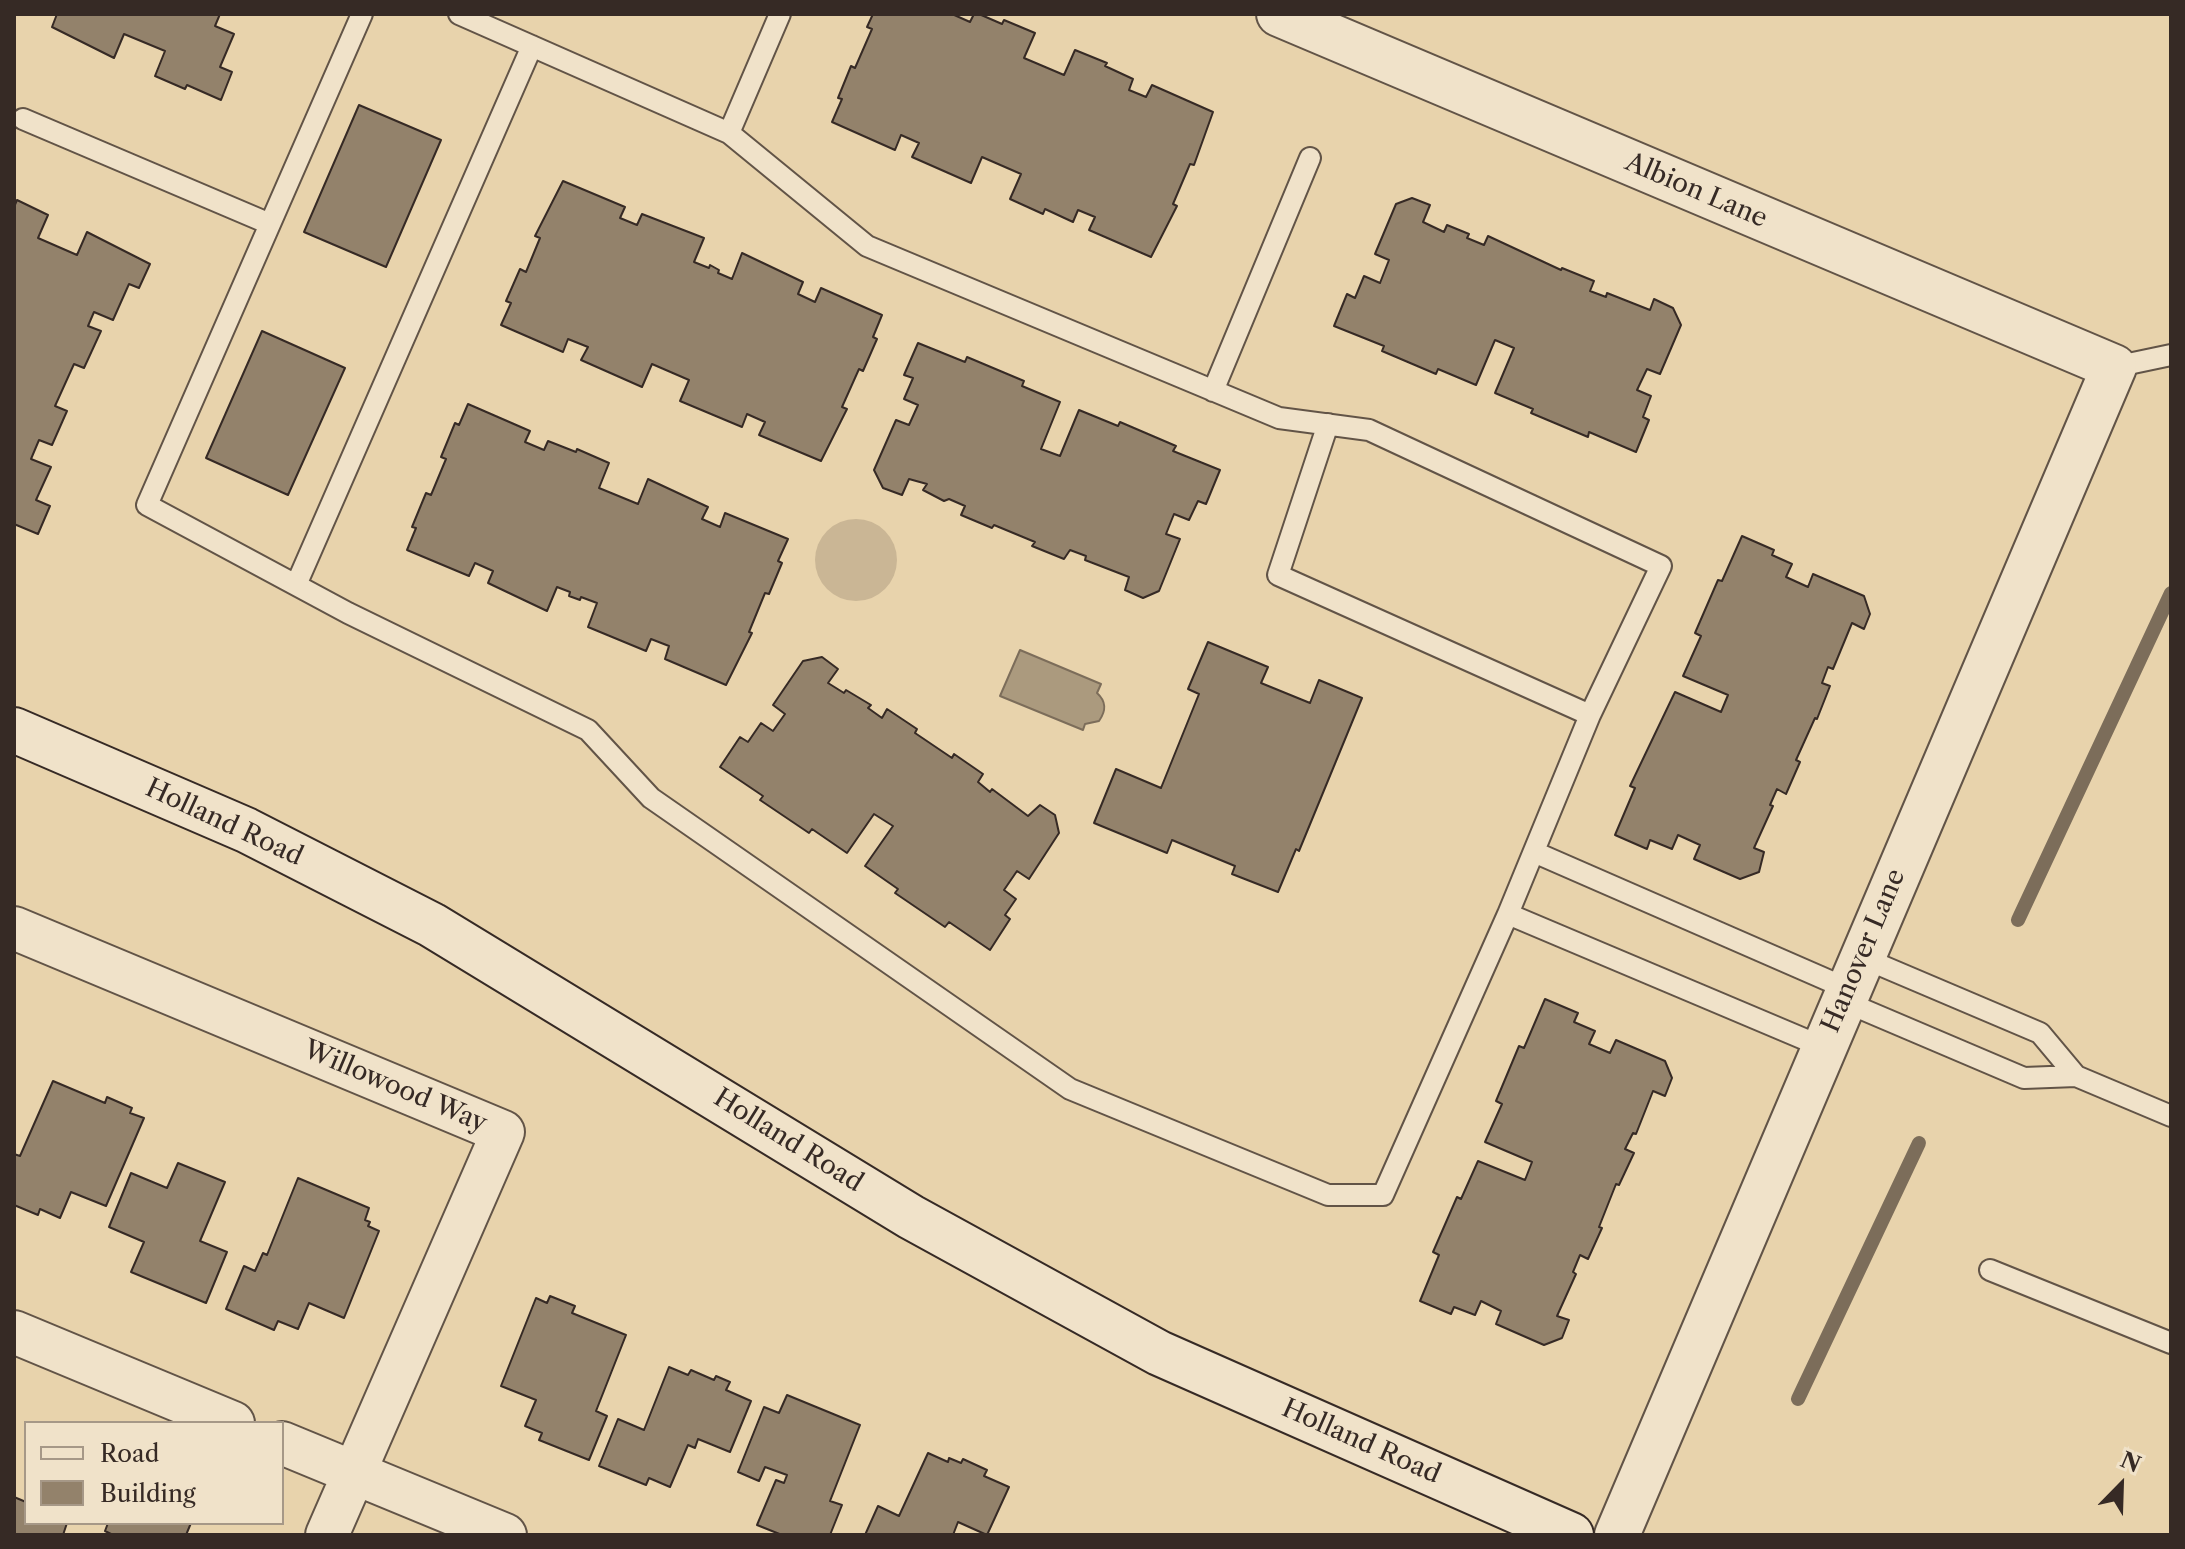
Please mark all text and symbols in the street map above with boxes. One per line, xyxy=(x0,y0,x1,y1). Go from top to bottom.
street label: Albion Lane xyxy=(1620,147,1772,235)
street label: Holland Road xyxy=(140,773,308,873)
street label: Hanover Lane xyxy=(1816,865,1912,1037)
street label: Willowood Way xyxy=(299,1034,491,1140)
street label: Holland Road xyxy=(708,1083,868,1199)
street label: Holland Road xyxy=(1277,1393,1445,1491)
legend xyxy=(24,1421,284,1525)
text: Road xyxy=(100,1439,159,1468)
north arrow xyxy=(2081,1445,2161,1525)
text: N xyxy=(2116,1446,2145,1479)
text: Building xyxy=(100,1479,196,1508)

